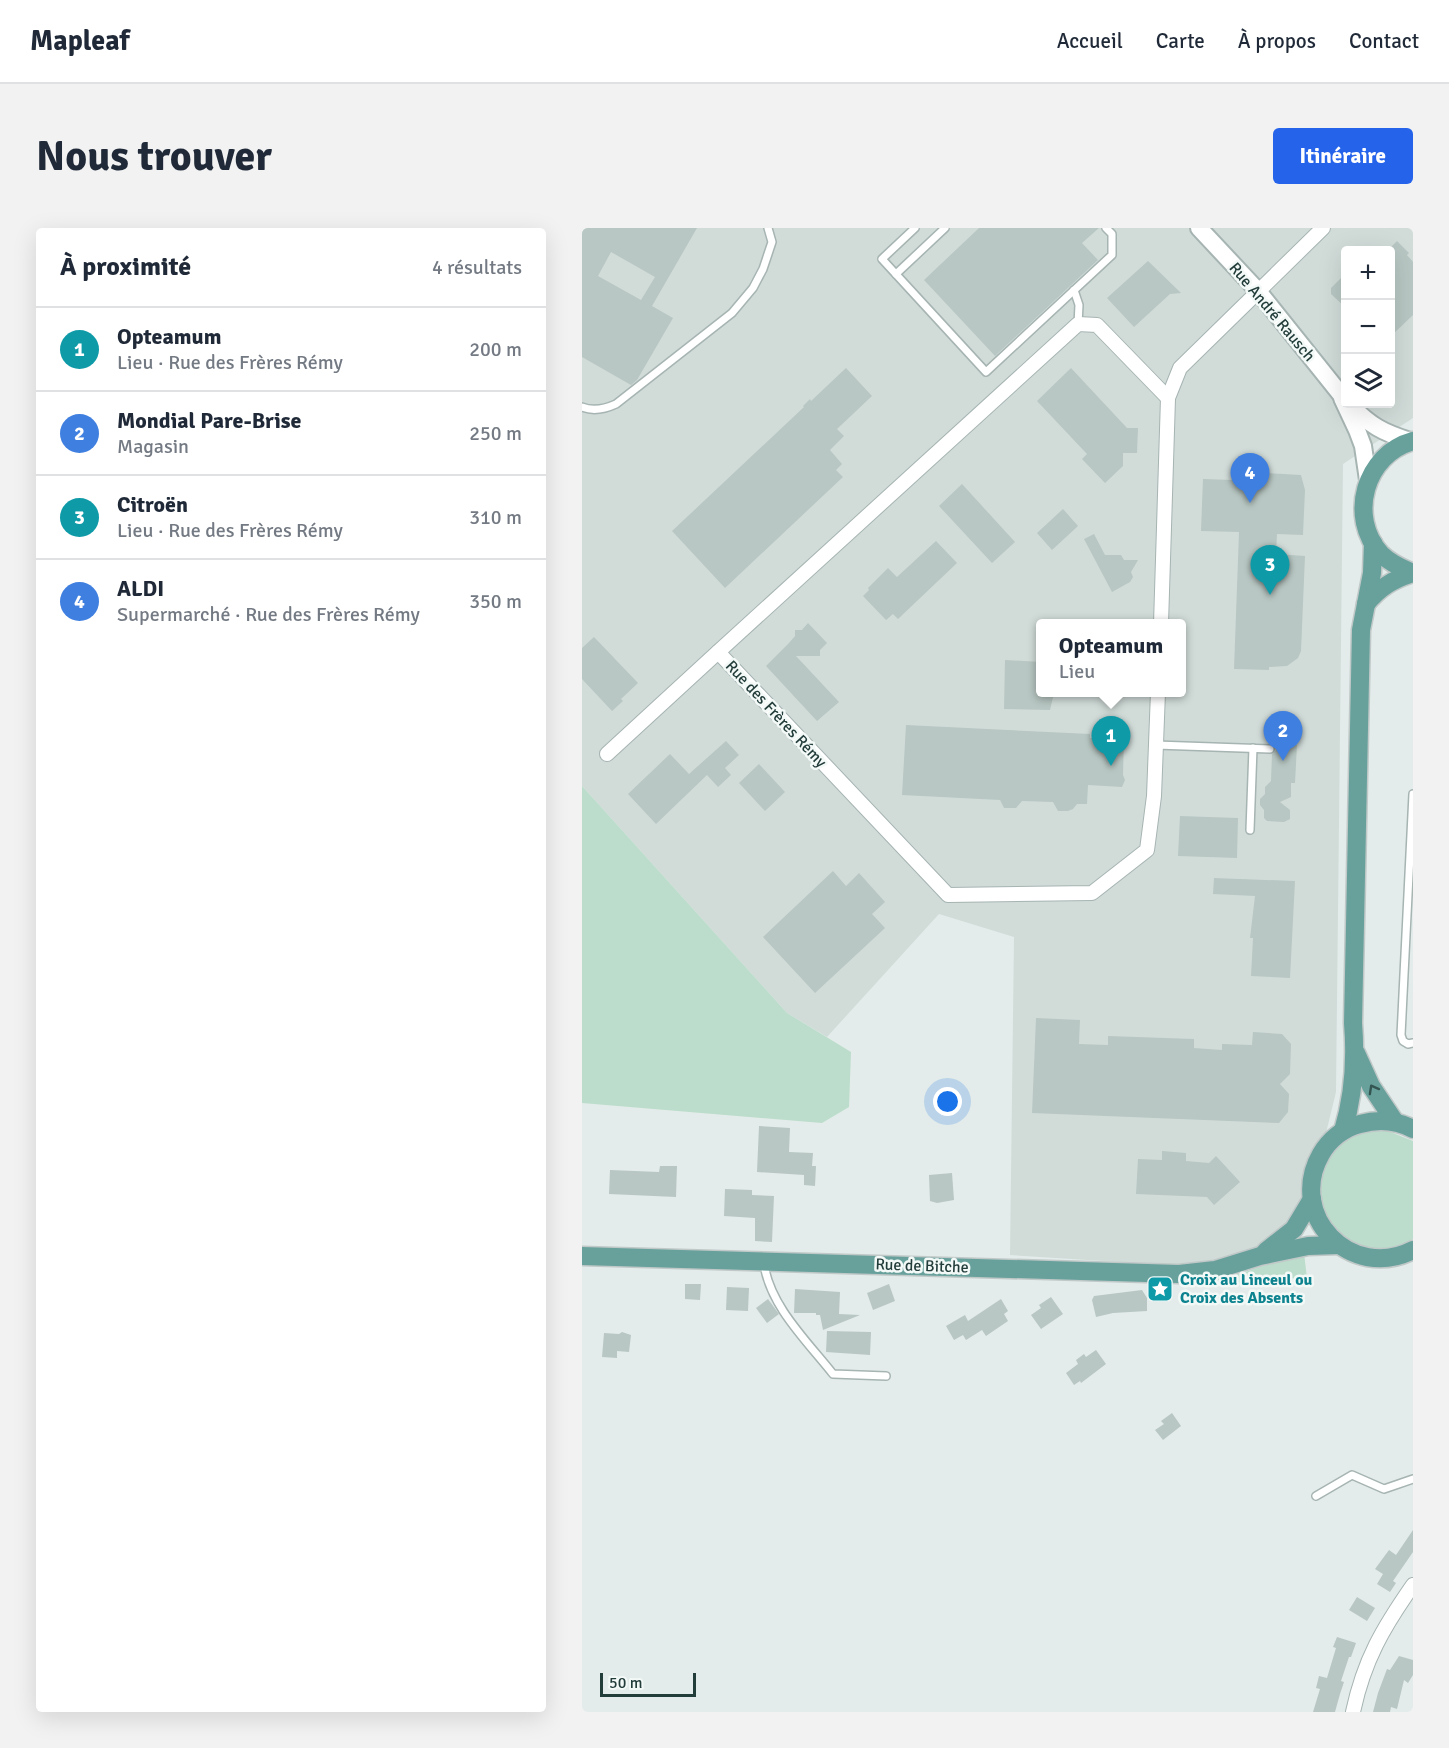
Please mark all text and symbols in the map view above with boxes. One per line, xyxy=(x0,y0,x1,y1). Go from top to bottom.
text: Mapleaf xyxy=(30,24,130,58)
text: Accueil xyxy=(1057,28,1123,54)
text: Carte xyxy=(1156,28,1205,54)
text: À propos xyxy=(1238,28,1316,54)
text: Contact xyxy=(1349,28,1419,54)
button: Itinéraire xyxy=(1273,128,1413,184)
text: Nous trouver xyxy=(36,131,272,182)
map controls xyxy=(1341,246,1395,408)
button: + xyxy=(1341,246,1395,300)
text: À proximité xyxy=(60,251,191,283)
text: 4 résultats xyxy=(432,255,522,280)
street label: Rue André Rausch xyxy=(1225,258,1319,366)
button: − xyxy=(1341,300,1395,354)
text: Opteamum xyxy=(117,323,221,350)
text: 1 xyxy=(74,337,85,362)
text: 200 m xyxy=(469,337,522,362)
text: Lieu · Rue des Frères Rémy xyxy=(117,350,343,375)
button: layers xyxy=(1341,354,1395,408)
text: Mondial Pare-Brise xyxy=(117,407,301,434)
text: 2 xyxy=(74,421,85,446)
text: 250 m xyxy=(469,421,522,446)
text: Magasin xyxy=(117,434,189,459)
pin: 4 xyxy=(1230,454,1270,503)
text: Citroën xyxy=(117,491,188,518)
text: 3 xyxy=(74,505,85,530)
text: 310 m xyxy=(469,505,522,530)
text: Lieu · Rue des Frères Rémy xyxy=(117,518,343,543)
pin: 3 xyxy=(1250,546,1290,595)
text: ALDI xyxy=(117,575,164,602)
text: 4 xyxy=(74,589,85,614)
text: 350 m xyxy=(469,589,522,614)
text: Supermarché · Rue des Frères Rémy xyxy=(117,602,420,627)
popup xyxy=(1036,619,1186,697)
text: Opteamum xyxy=(1059,632,1163,659)
street label: Rue des Frères Rémy xyxy=(721,656,831,772)
text: Lieu xyxy=(1059,659,1095,684)
pin: 2 xyxy=(1264,712,1302,761)
pin: 1 xyxy=(1092,716,1130,766)
one-way arrow xyxy=(1369,1084,1380,1095)
your location xyxy=(933,1087,962,1116)
street label: Rue de Bitche xyxy=(875,1254,969,1278)
place label: Croix au Linceul ou Croix des Absents xyxy=(1180,1270,1313,1308)
place icon: Croix au Linceul ou Croix des Absents xyxy=(1145,1274,1175,1304)
scale bar xyxy=(600,1670,696,1698)
text: 50 m xyxy=(609,1673,643,1693)

